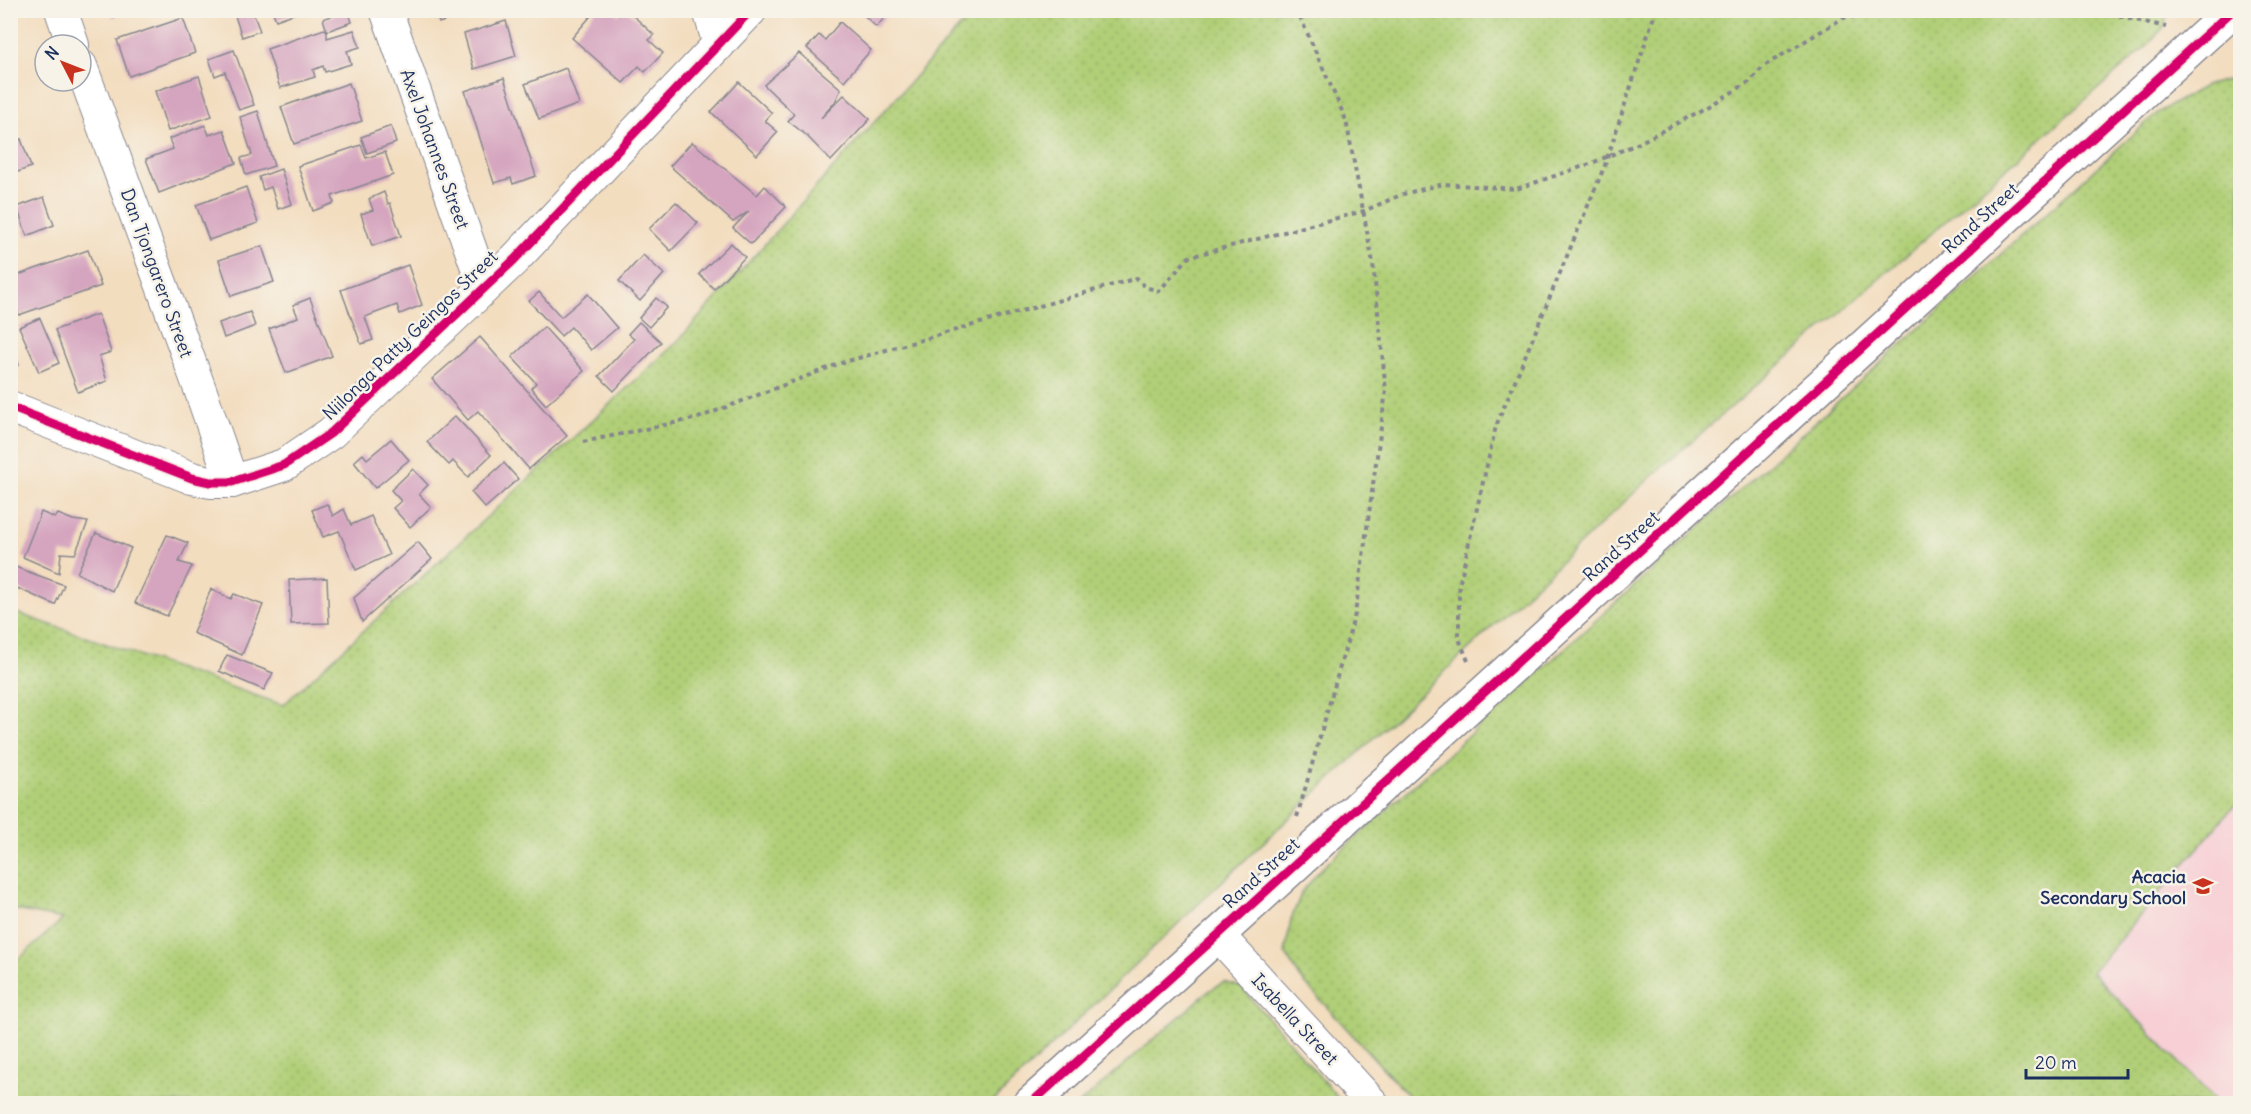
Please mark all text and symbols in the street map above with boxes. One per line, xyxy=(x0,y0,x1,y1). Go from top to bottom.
north arrow xyxy=(33,33,93,93)
text: N xyxy=(41,42,63,64)
street label: Axel Johannes Street xyxy=(395,66,475,232)
street label: Rand Street xyxy=(1937,178,2023,258)
street label: Dan Tjongarero Street xyxy=(116,185,198,361)
street label: Niilonga Patty Geingos Street xyxy=(318,245,502,425)
street label: Rand Street xyxy=(1578,506,1664,586)
street label: Rand Street xyxy=(1218,833,1304,913)
place label: Acacia Secondary School xyxy=(2040,865,2186,909)
school or university icon: Acacia Secondary School xyxy=(2191,874,2215,898)
street label: Isabella Street xyxy=(1247,969,1343,1069)
scale bar xyxy=(2026,1042,2128,1080)
text: 20 m xyxy=(2035,1051,2077,1074)

